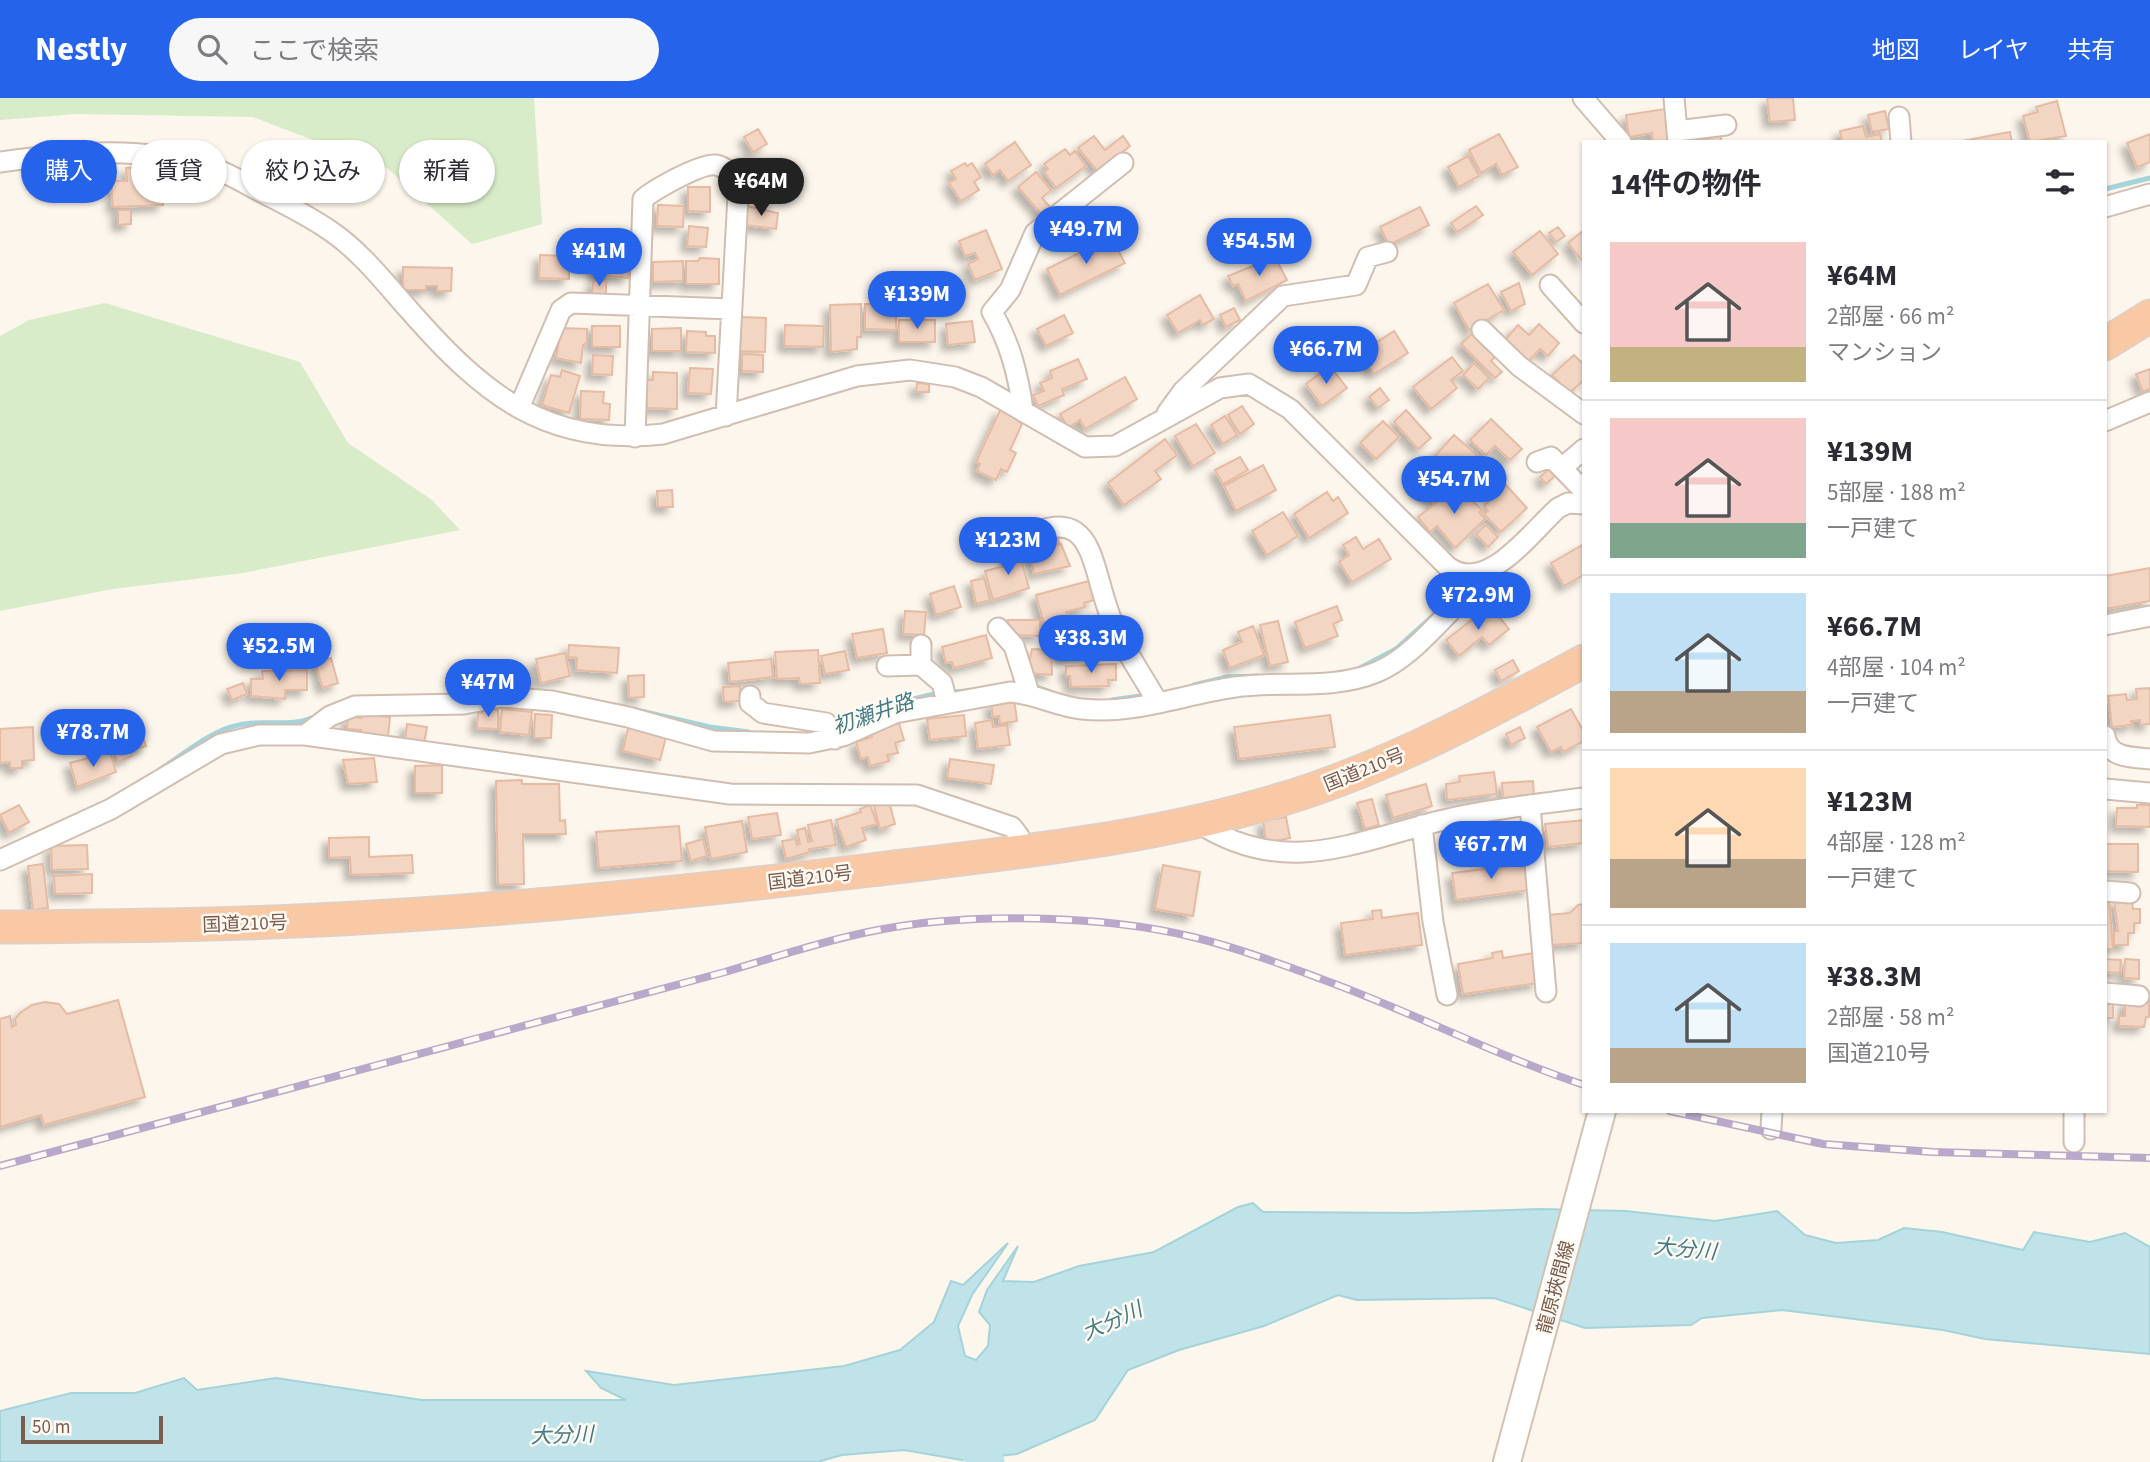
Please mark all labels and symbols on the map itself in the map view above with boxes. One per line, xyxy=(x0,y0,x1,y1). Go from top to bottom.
pin: ¥64M xyxy=(720,158,802,218)
pin: ¥49.7M xyxy=(1029,206,1143,266)
pin: ¥54.5M xyxy=(1202,218,1316,278)
pin: ¥41M xyxy=(558,228,640,288)
pin: ¥139M xyxy=(868,272,966,331)
pin: ¥66.7M xyxy=(1269,327,1383,386)
pin: ¥54.7M xyxy=(1397,456,1511,516)
pin: ¥123M xyxy=(959,518,1057,577)
pin: ¥72.9M xyxy=(1421,573,1535,632)
pin: ¥38.3M xyxy=(1034,616,1148,675)
pin: ¥52.5M xyxy=(222,624,336,683)
pin: ¥47M xyxy=(447,660,529,719)
water label: 初瀬井路 xyxy=(828,685,919,742)
pin: ¥78.7M xyxy=(36,710,150,769)
street label: 国道210号 xyxy=(1320,742,1409,799)
pin: ¥67.7M xyxy=(1434,822,1548,881)
street label: 国道210号 xyxy=(766,860,854,897)
street label: 国道210号 xyxy=(202,910,288,939)
water label: 大分川 xyxy=(1652,1231,1720,1267)
street label: 龍原挾間線 xyxy=(1531,1238,1582,1337)
water label: 大分川 xyxy=(1077,1294,1149,1348)
scale bar xyxy=(21,1413,163,1445)
water label: 大分川 xyxy=(530,1419,596,1451)

